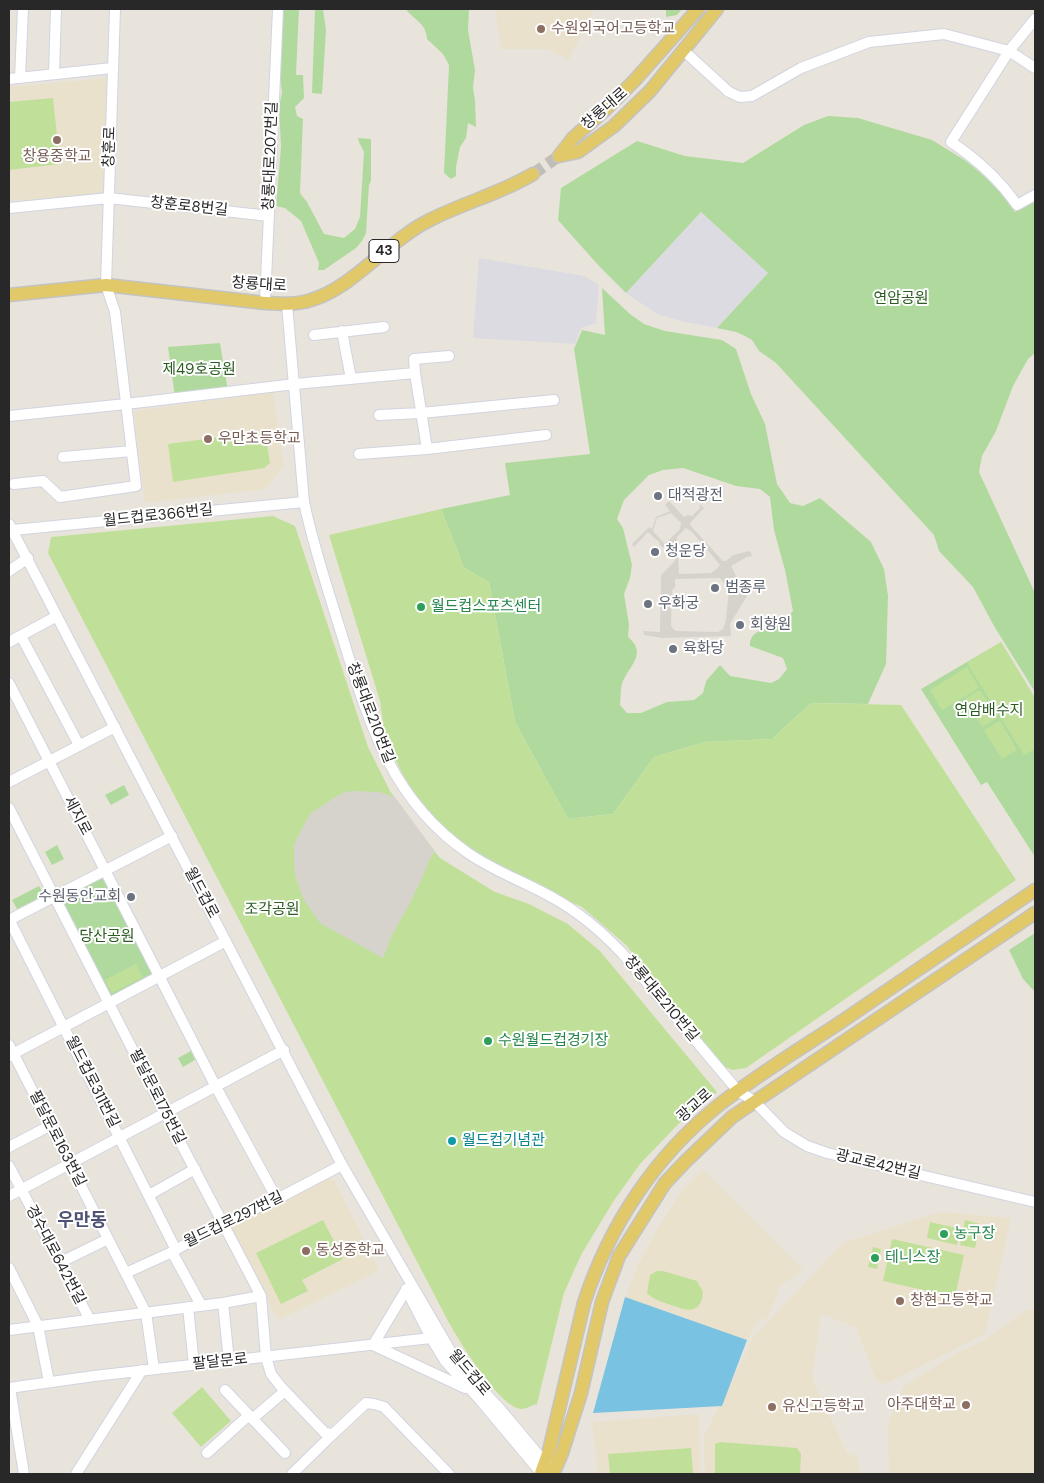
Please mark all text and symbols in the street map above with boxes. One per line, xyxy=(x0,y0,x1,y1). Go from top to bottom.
place label: 수원외국어고등학교 xyxy=(551,20,675,38)
marker: 수원외국어고등학교 xyxy=(535,23,547,35)
street label: 창룡대로 xyxy=(578,84,632,134)
street label: 창룡대로207번길 xyxy=(260,101,282,211)
street label: 창훈로 xyxy=(100,126,120,168)
marker: 창용중학교 xyxy=(51,134,63,146)
place label: 창용중학교 xyxy=(23,148,91,166)
street label: 창훈로8번길 xyxy=(149,194,229,220)
road number: 43 xyxy=(369,240,399,262)
street label: 창룡대로 xyxy=(231,274,287,296)
park label: 연암공원 xyxy=(873,290,929,308)
park label: 제49호공원 xyxy=(162,361,236,379)
place label: 우만초등학교 xyxy=(218,430,301,448)
marker: 우만초등학교 xyxy=(202,433,214,445)
place label: 대적광전 xyxy=(668,487,723,505)
marker: 대적광전 xyxy=(652,490,664,502)
street label: 월드컵로366번길 xyxy=(102,501,214,531)
place label: 청운당 xyxy=(665,543,706,561)
marker: 청운당 xyxy=(649,546,661,558)
place label: 범종루 xyxy=(725,579,766,597)
marker: 범종루 xyxy=(709,582,721,594)
place label: 우화궁 xyxy=(658,595,699,613)
place label: 월드컵스포츠센터 xyxy=(431,598,541,616)
marker: 우화궁 xyxy=(642,598,654,610)
marker: 월드컵스포츠센터 xyxy=(415,601,427,613)
place label: 회향원 xyxy=(750,616,791,634)
marker: 회향원 xyxy=(734,619,746,631)
place label: 육화당 xyxy=(683,640,724,658)
marker: 육화당 xyxy=(667,643,679,655)
street label: 창룡대로210번길 xyxy=(343,660,397,766)
park label: 연암배수지 xyxy=(955,702,1023,720)
street label: 세지로 xyxy=(59,793,95,839)
street label: 월드컵로 xyxy=(180,864,222,922)
place label: 수원동안교회 xyxy=(38,888,121,906)
marker: 수원동안교회 xyxy=(125,891,137,903)
park label: 조각공원 xyxy=(244,901,300,919)
park label: 당산공원 xyxy=(79,928,135,946)
street label: 창룡대로210번길 xyxy=(620,952,702,1046)
place label: 수원월드컵경기장 xyxy=(498,1032,608,1050)
street label: 월드컵로311번길 xyxy=(61,1033,123,1131)
marker: 수원월드컵경기장 xyxy=(482,1035,494,1047)
street label: 팔달문로175번길 xyxy=(125,1046,189,1148)
street label: 광교로 xyxy=(674,1085,716,1127)
street label: 팔달문로163번길 xyxy=(25,1088,89,1190)
place label: 월드컵기념관 xyxy=(462,1132,545,1150)
marker: 월드컵기념관 xyxy=(446,1135,458,1147)
street label: 광교로42번길 xyxy=(834,1146,922,1184)
street label: 월드컵로297번길 xyxy=(181,1188,287,1252)
street label: 경수대로642번길 xyxy=(21,1202,89,1308)
district label: 우만동 xyxy=(57,1210,107,1232)
place label: 농구장 xyxy=(954,1225,995,1243)
marker: 농구장 xyxy=(938,1228,950,1240)
place label: 동성중학교 xyxy=(316,1242,385,1260)
marker: 동성중학교 xyxy=(300,1245,312,1257)
place label: 테니스장 xyxy=(885,1249,940,1267)
marker: 테니스장 xyxy=(869,1252,881,1264)
place label: 창현고등학교 xyxy=(910,1292,993,1310)
marker: 창현고등학교 xyxy=(894,1295,906,1307)
street label: 월드컵로 xyxy=(444,1346,494,1400)
street label: 팔달문로 xyxy=(192,1350,248,1374)
place label: 아주대학교 xyxy=(887,1396,956,1414)
place label: 유신고등학교 xyxy=(782,1398,865,1416)
marker: 아주대학교 xyxy=(960,1399,972,1411)
marker: 유신고등학교 xyxy=(766,1401,778,1413)

